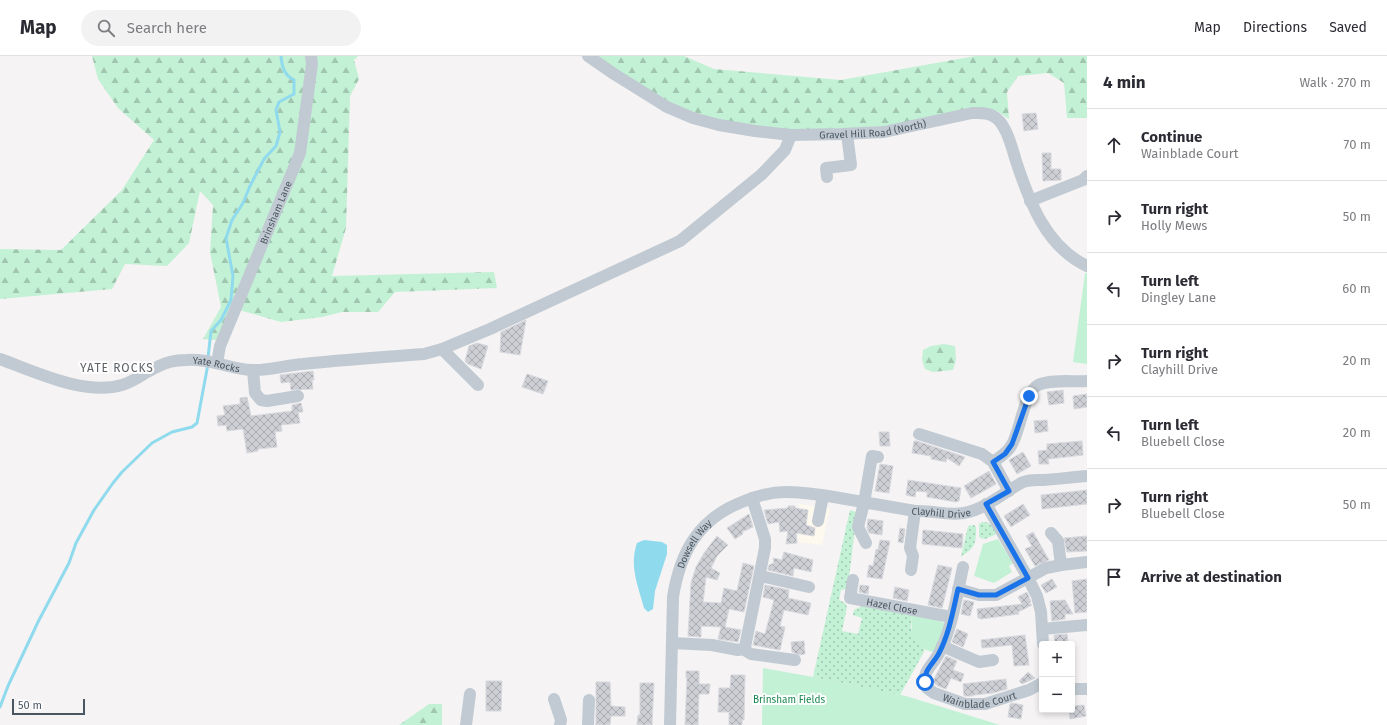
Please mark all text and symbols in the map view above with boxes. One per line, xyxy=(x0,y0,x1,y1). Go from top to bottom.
search box xyxy=(81,10,361,46)
text: Map xyxy=(20,16,57,39)
icon: search xyxy=(95,17,117,39)
text: Search here xyxy=(127,19,207,37)
text: Map xyxy=(1194,19,1221,36)
text: Directions xyxy=(1243,19,1307,36)
text: Saved xyxy=(1329,19,1367,36)
text: 4 min xyxy=(1103,72,1146,93)
text: Walk · 270 m xyxy=(1299,75,1371,90)
street label: Gravel Hill Road (North) xyxy=(819,117,927,141)
text: Continue xyxy=(1141,128,1202,146)
icon: ahead xyxy=(1103,134,1125,156)
text: 70 m xyxy=(1344,137,1371,152)
text: Wainblade Court xyxy=(1141,146,1238,161)
street label: Brinsham Lane xyxy=(258,179,295,246)
text: Turn right xyxy=(1141,200,1208,218)
icon: right xyxy=(1103,206,1125,228)
text: 50 m xyxy=(1343,209,1371,224)
text: Holly Mews xyxy=(1141,218,1207,233)
text: Turn left xyxy=(1141,272,1199,290)
icon: left xyxy=(1103,278,1125,300)
text: 60 m xyxy=(1342,281,1371,296)
text: Dingley Lane xyxy=(1141,290,1216,305)
text: Turn right xyxy=(1141,344,1208,362)
icon: right xyxy=(1103,350,1125,372)
text: 20 m xyxy=(1343,353,1371,368)
street label: Yate Rocks xyxy=(192,355,241,375)
district label: YATE ROCKS xyxy=(80,361,154,375)
text: Clayhill Drive xyxy=(1141,362,1218,377)
route end xyxy=(1020,387,1038,405)
text: Turn left xyxy=(1141,416,1199,434)
icon: left xyxy=(1103,422,1125,444)
text: 20 m xyxy=(1343,425,1371,440)
text: Bluebell Close xyxy=(1141,434,1225,449)
text: Turn right xyxy=(1141,488,1208,506)
icon: right xyxy=(1103,494,1125,516)
text: 50 m xyxy=(1343,497,1371,512)
street label: Clayhill Drive xyxy=(911,506,972,521)
text: Bluebell Close xyxy=(1141,506,1225,521)
street label: Dowsell Way xyxy=(675,517,714,570)
icon: arrive xyxy=(1103,566,1125,588)
text: Arrive at destination xyxy=(1141,568,1282,586)
street label: Hazel Close xyxy=(865,596,918,618)
map controls xyxy=(1039,641,1075,713)
button: + xyxy=(1039,641,1075,677)
route start xyxy=(916,673,934,691)
button: − xyxy=(1039,677,1075,713)
street label: Wainblade Court xyxy=(941,689,1018,711)
park label: Brinsham Fields xyxy=(753,694,825,706)
scale bar xyxy=(12,697,85,716)
text: 50 m xyxy=(18,699,42,712)

